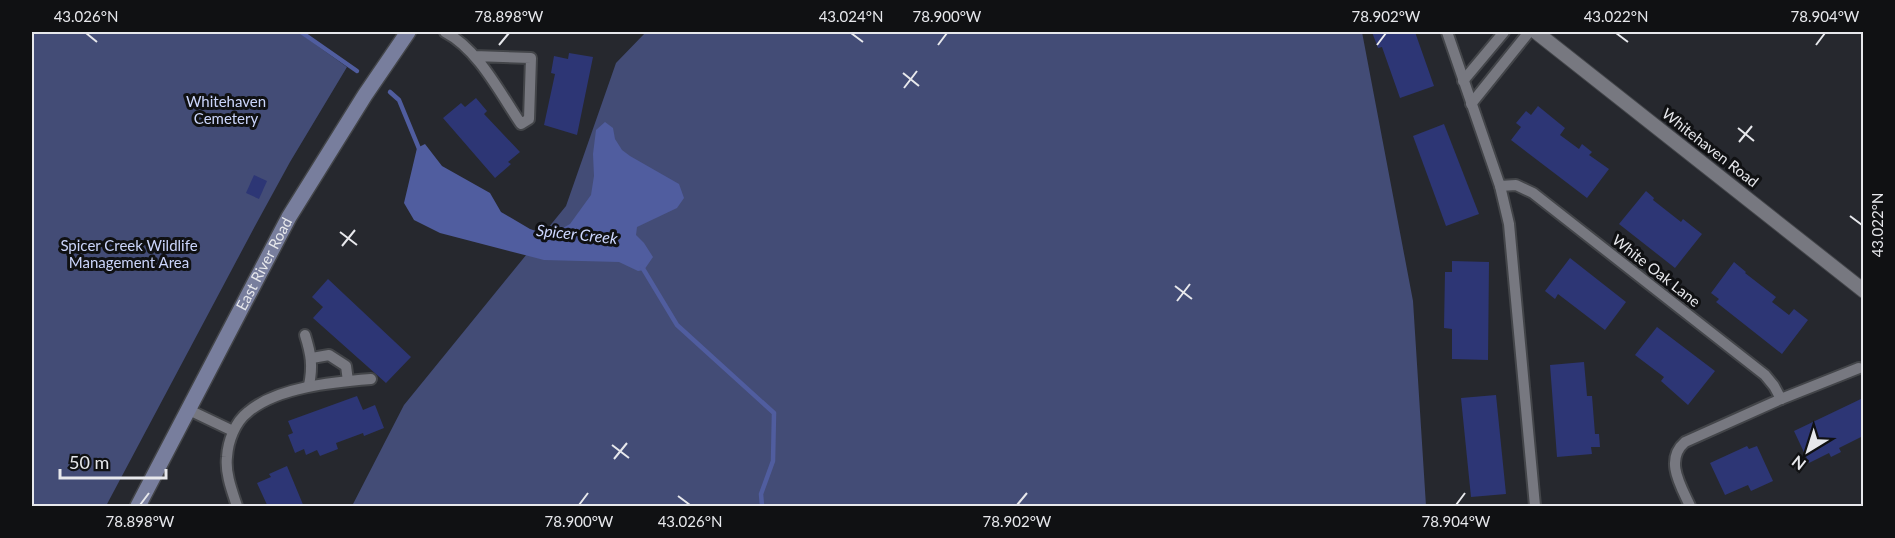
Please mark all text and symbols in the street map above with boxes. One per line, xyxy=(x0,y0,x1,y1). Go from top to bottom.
text: 43.026°N xyxy=(54,7,118,25)
text: 78.898°W xyxy=(475,7,544,25)
text: 43.024°N xyxy=(819,7,883,25)
text: 78.900°W xyxy=(913,7,982,25)
text: 78.902°W xyxy=(1352,7,1421,25)
text: 43.022°N xyxy=(1584,7,1648,25)
text: 78.904°W xyxy=(1791,7,1860,25)
park label: Whitehaven Cemetery xyxy=(186,92,266,127)
street label: Whitehaven Road xyxy=(1659,104,1762,190)
text: 43.022°N xyxy=(1868,193,1886,257)
street label: East River Road xyxy=(232,214,295,313)
water label: Spicer Creek xyxy=(535,220,619,247)
street label: White Oak Lane xyxy=(1609,230,1704,310)
park label: Spicer Creek Wildlife Management Area xyxy=(60,236,198,271)
north arrow xyxy=(1778,421,1838,481)
scale bar xyxy=(60,442,166,480)
text: 50 m xyxy=(69,451,109,473)
text: N xyxy=(1788,452,1809,474)
text: 78.898°W xyxy=(106,512,175,530)
text: 78.900°W xyxy=(545,512,614,530)
text: 43.026°N xyxy=(658,512,722,530)
text: 78.902°W xyxy=(983,512,1052,530)
text: 78.904°W xyxy=(1422,512,1491,530)

